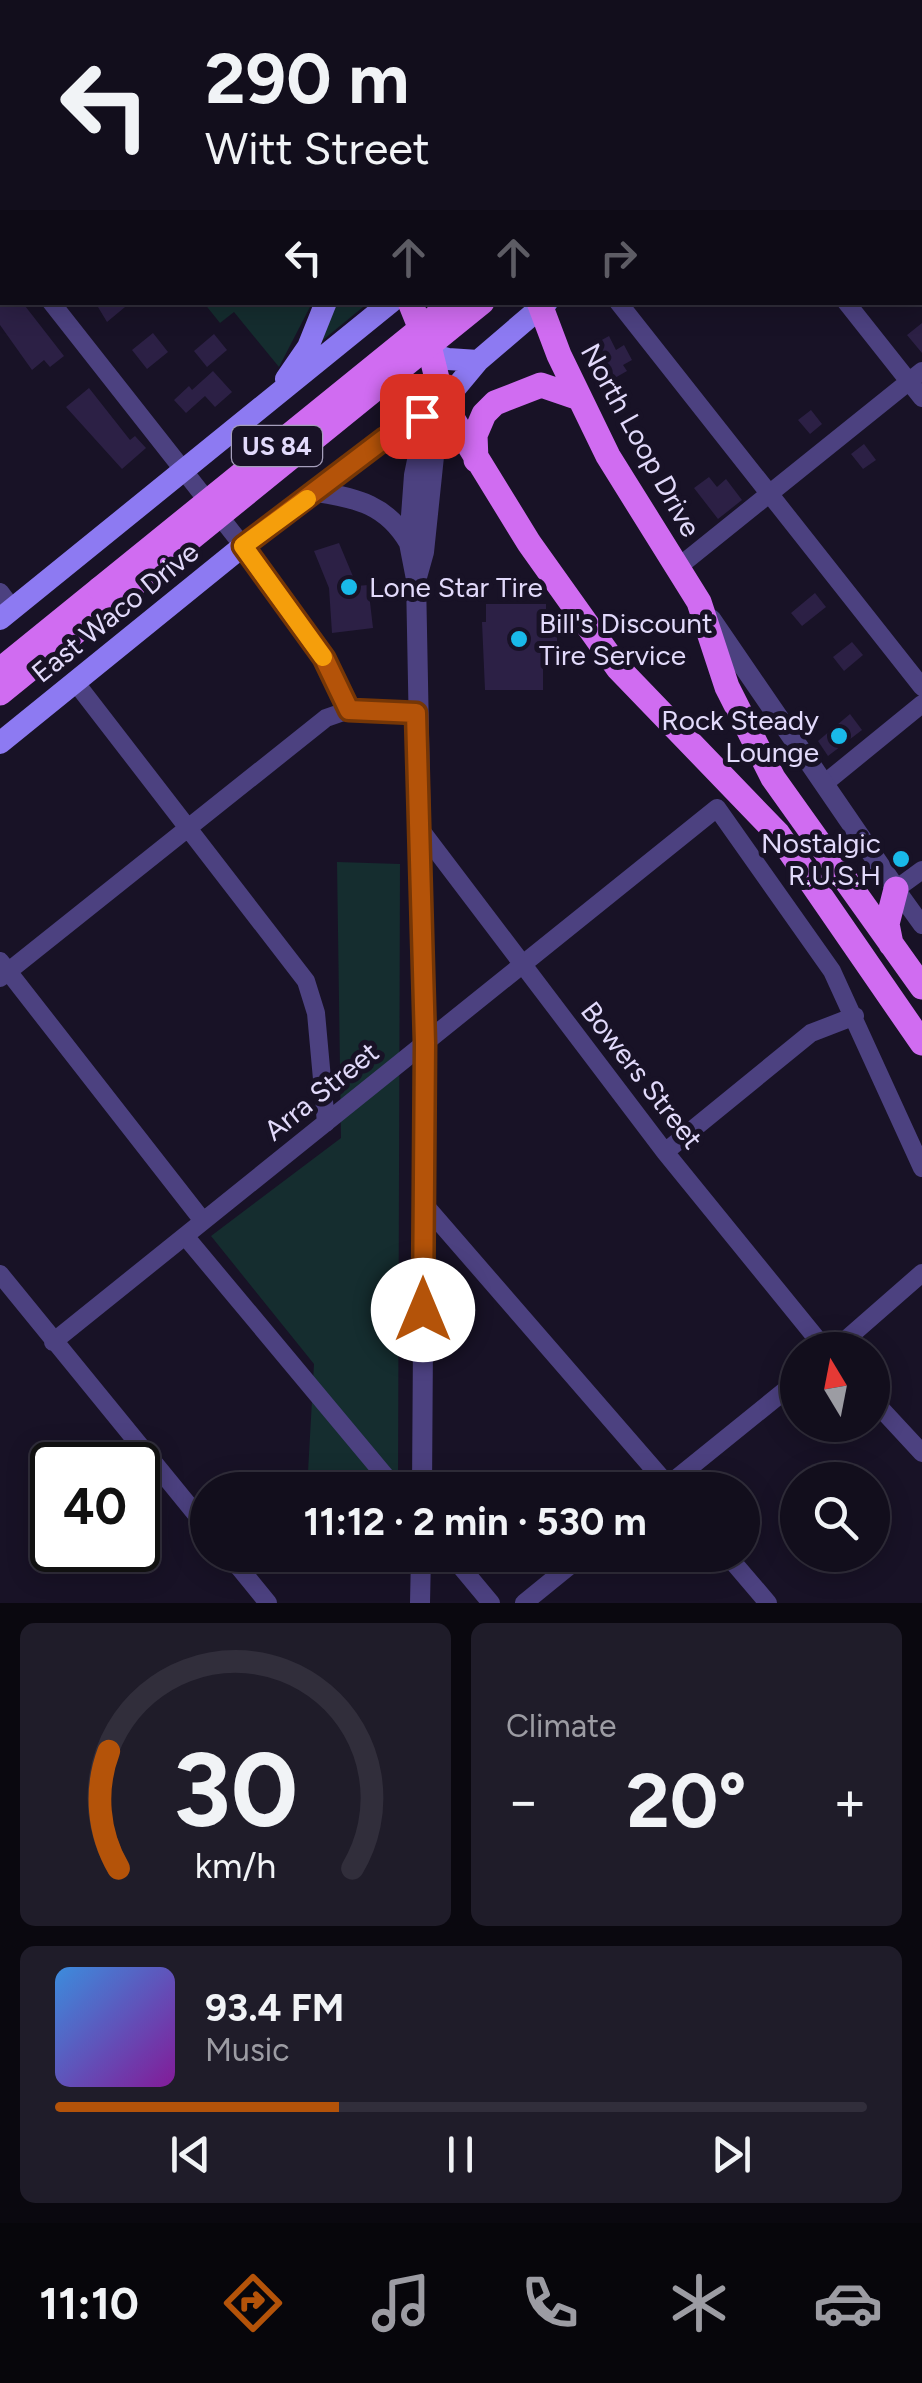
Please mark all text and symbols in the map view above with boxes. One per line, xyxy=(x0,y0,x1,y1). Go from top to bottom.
text: 290 m xyxy=(205,36,409,121)
icon: left xyxy=(40,40,170,170)
text: Witt Street xyxy=(205,121,430,175)
icon: left xyxy=(276,230,331,285)
icon: ahead xyxy=(381,230,436,285)
icon: ahead xyxy=(486,230,541,285)
icon: right xyxy=(591,230,646,285)
street label: North Loop Drive xyxy=(574,337,708,543)
pin xyxy=(380,374,465,459)
icon: arrive xyxy=(395,389,450,444)
road number: US 84 xyxy=(232,426,322,466)
street label: East Waco Drive xyxy=(25,534,205,690)
place label: Lone Star Tire xyxy=(369,570,543,604)
marker: Lone Star Tire xyxy=(338,576,360,598)
place label: Bill's Discount Tire Service xyxy=(539,606,713,672)
marker: Bill's Discount Tire Service xyxy=(508,628,530,650)
place label: Rock Steady Lounge xyxy=(661,703,819,769)
marker: Rock Steady Lounge xyxy=(828,725,850,747)
place label: Nostalgic R.U.S.H xyxy=(761,826,881,892)
marker: Nostalgic R.U.S.H xyxy=(890,848,912,870)
street label: Bowers Street xyxy=(574,995,710,1155)
street label: Arra Street xyxy=(257,1035,385,1147)
position arrow xyxy=(371,1258,475,1362)
north arrow xyxy=(780,1332,890,1442)
map controls xyxy=(780,1332,890,1572)
speed limit sign: 40 xyxy=(30,1442,160,1572)
button: search xyxy=(780,1462,890,1572)
text: 11:12 · 2 min · 530 m xyxy=(303,1499,647,1545)
text: Climate xyxy=(506,1707,617,1745)
text: 30 xyxy=(173,1727,298,1852)
text: 20° xyxy=(626,1756,747,1846)
text: − xyxy=(506,1768,540,1834)
text: + xyxy=(833,1768,867,1834)
text: km/h xyxy=(195,1844,276,1887)
text: 93.4 FM xyxy=(205,1985,344,2031)
text: Music xyxy=(205,2031,290,2069)
icon: previous xyxy=(163,2127,218,2182)
icon: pause xyxy=(433,2127,488,2182)
icon: next xyxy=(704,2127,759,2182)
icon: directions xyxy=(218,2268,288,2338)
icon: music xyxy=(366,2268,436,2338)
icon: phone xyxy=(515,2268,585,2338)
icon: climate xyxy=(664,2268,734,2338)
icon: car xyxy=(813,2268,883,2338)
text: 11:10 xyxy=(39,2276,139,2330)

